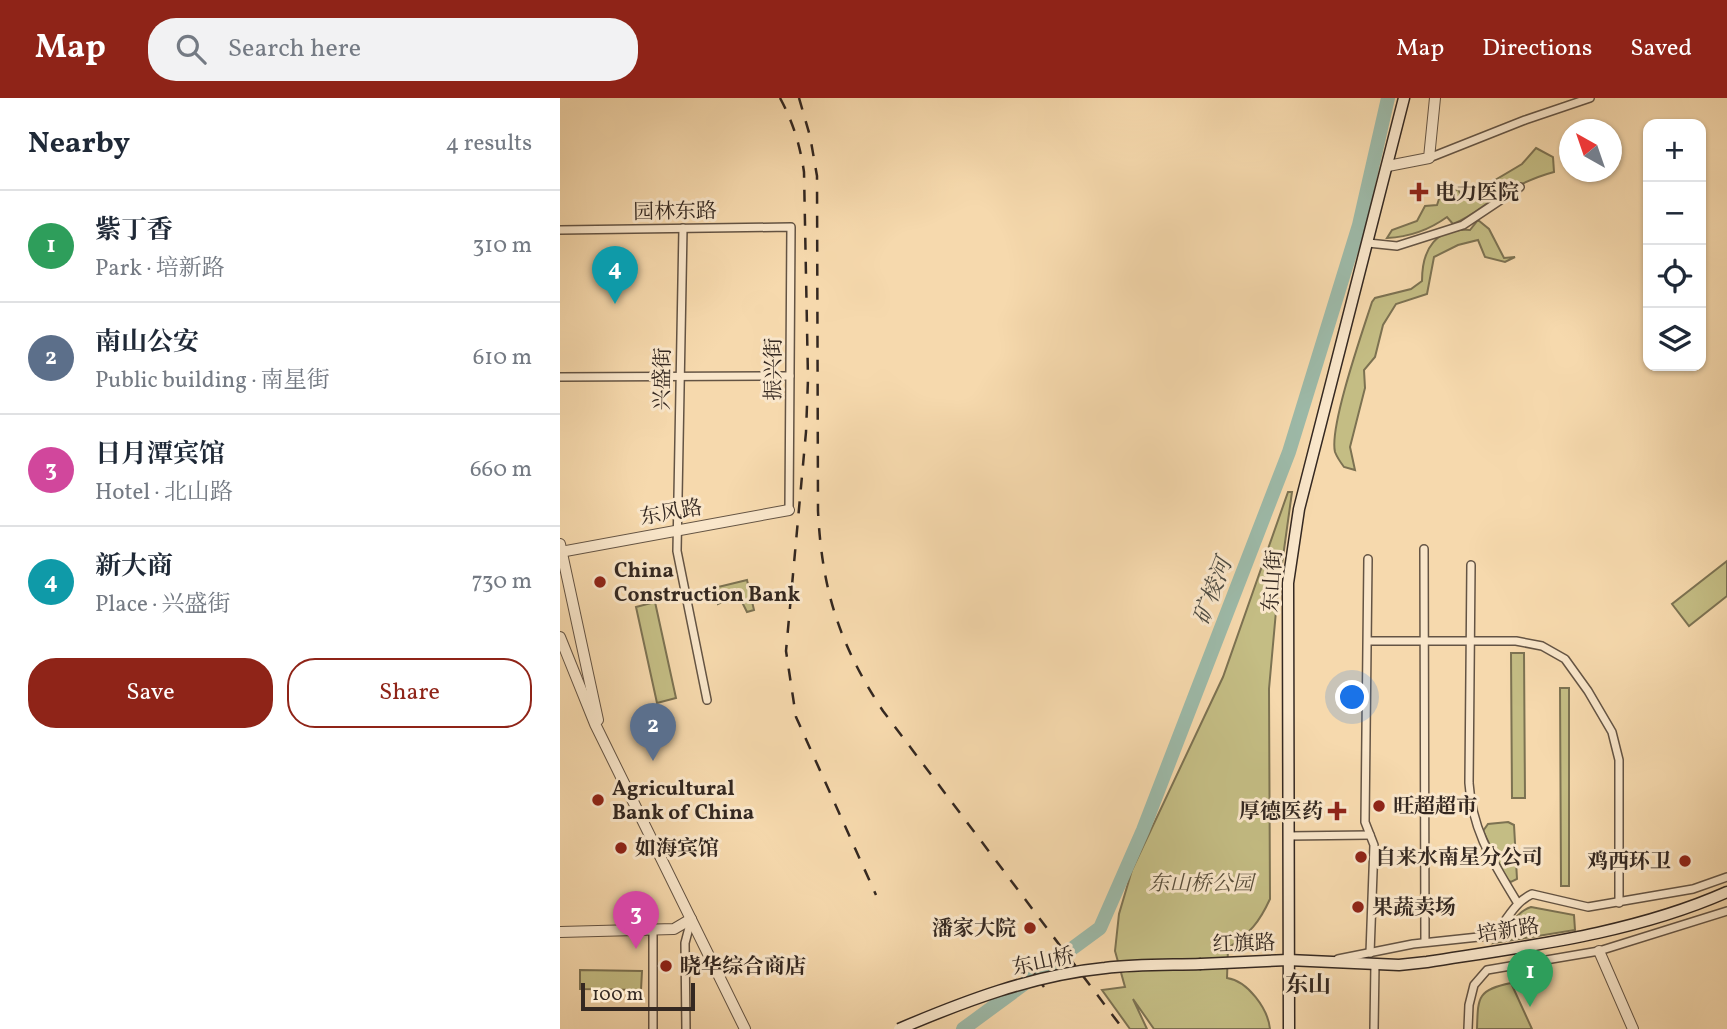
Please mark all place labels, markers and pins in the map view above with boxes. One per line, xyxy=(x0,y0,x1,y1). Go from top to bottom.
place label: 电力医院 xyxy=(1435,179,1519,208)
marker: 电力医院 xyxy=(1409,182,1429,202)
pin: 4 xyxy=(592,246,638,304)
place label: China Construction Bank xyxy=(614,557,800,610)
marker: China Construction Bank xyxy=(592,574,608,590)
pin: 2 xyxy=(630,703,676,761)
place label: Agricultural Bank of China xyxy=(612,775,754,828)
marker: Agricultural Bank of China xyxy=(590,792,606,808)
place label: 旺超超市 xyxy=(1393,793,1477,822)
place label: 厚德医药 xyxy=(1239,798,1323,827)
marker: 旺超超市 xyxy=(1371,798,1387,814)
marker: 厚德医药 xyxy=(1329,803,1345,819)
place label: 如海宾馆 xyxy=(635,835,719,864)
marker: 如海宾馆 xyxy=(613,840,629,856)
place label: 自来水南星分公司 xyxy=(1375,844,1543,873)
place label: 鸡西环卫 xyxy=(1587,848,1671,877)
marker: 自来水南星分公司 xyxy=(1353,849,1369,865)
marker: 鸡西环卫 xyxy=(1677,853,1693,869)
pin: 3 xyxy=(613,891,659,949)
place label: 果蔬卖场 xyxy=(1372,894,1456,923)
marker: 果蔬卖场 xyxy=(1350,899,1366,915)
place label: 潘家大院 xyxy=(932,915,1016,944)
marker: 潘家大院 xyxy=(1022,920,1038,936)
pin: 1 xyxy=(1507,949,1553,1007)
place label: 晓华综合商店 xyxy=(680,953,806,982)
marker: 晓华综合商店 xyxy=(658,958,674,974)

